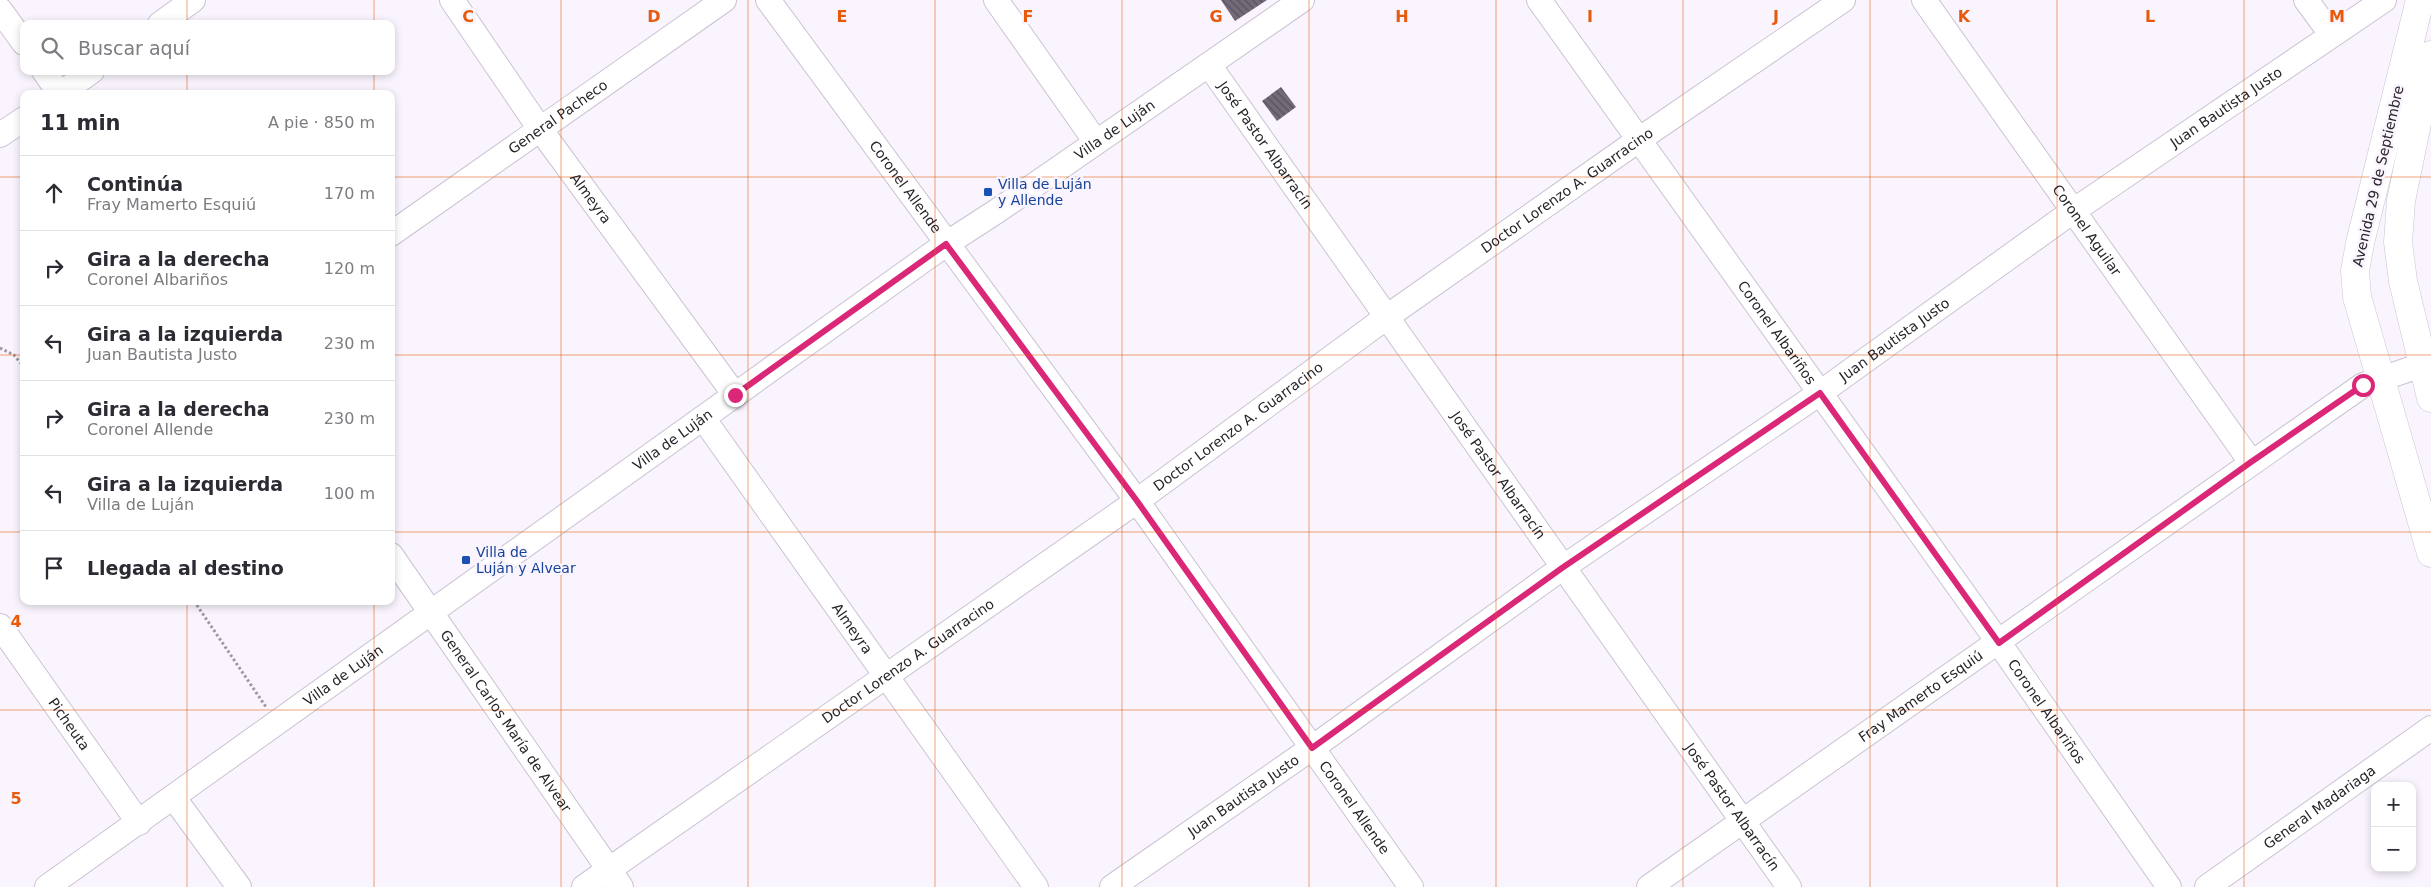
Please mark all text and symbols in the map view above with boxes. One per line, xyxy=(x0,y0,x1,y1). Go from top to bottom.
text: C xyxy=(462,7,474,26)
text: D xyxy=(647,7,661,26)
text: E xyxy=(837,7,847,26)
text: F xyxy=(1023,7,1033,26)
text: G xyxy=(1209,7,1223,26)
text: H xyxy=(1395,7,1409,26)
text: I xyxy=(1587,7,1593,26)
text: J xyxy=(1772,7,1779,26)
text: K xyxy=(1958,7,1971,26)
text: L xyxy=(2145,7,2155,26)
text: M xyxy=(2329,7,2345,26)
search box xyxy=(20,20,395,75)
icon: search xyxy=(38,34,66,62)
text: Buscar aquí xyxy=(78,37,190,59)
street label: Juan Bautista Justo xyxy=(2166,64,2285,151)
street label: General Pacheco xyxy=(505,76,611,157)
street label: José Pastor Albarracín xyxy=(1214,77,1316,212)
street label: Avenida 29 de Septiembre xyxy=(2349,84,2407,268)
street label: Villa de Luján xyxy=(1071,96,1158,163)
text: 11 min xyxy=(40,111,121,135)
text: A pie · 850 m xyxy=(268,113,375,132)
street label: Doctor Lorenzo A. Guarracino xyxy=(1478,124,1656,256)
street label: Coronel Allende xyxy=(866,138,945,236)
street label: Almeyra xyxy=(567,170,614,227)
text: Continúa xyxy=(87,173,183,195)
place label: Villa de Luján y Allende xyxy=(998,176,1092,208)
icon: ahead xyxy=(40,179,68,207)
street label: Coronel Aguilar xyxy=(2049,182,2125,279)
text: 170 m xyxy=(324,184,375,203)
marker: Villa de Luján y Allende xyxy=(982,186,994,198)
text: Fray Mamerto Esquiú xyxy=(87,195,256,214)
text: Gira a la derecha xyxy=(87,248,270,270)
icon: right xyxy=(40,254,68,282)
text: 120 m xyxy=(324,259,375,278)
text: Coronel Albariños xyxy=(87,270,228,289)
street label: Coronel Albariños xyxy=(1735,278,1819,388)
street label: Juan Bautista Justo xyxy=(1835,295,1952,385)
text: Gira a la izquierda xyxy=(87,323,283,345)
icon: left xyxy=(40,329,68,357)
text: 230 m xyxy=(324,334,375,353)
text: Juan Bautista Justo xyxy=(87,345,237,364)
street label: Doctor Lorenzo A. Guarracino xyxy=(1150,359,1326,494)
route start xyxy=(2352,374,2375,397)
route end xyxy=(724,384,747,407)
text: Gira a la derecha xyxy=(87,398,270,420)
icon: right xyxy=(40,404,68,432)
street label: Villa de Luján xyxy=(630,406,715,473)
street label: José Pastor Albarracín xyxy=(1447,407,1549,542)
text: 230 m xyxy=(324,409,375,428)
text: Coronel Allende xyxy=(87,420,213,439)
text: Gira a la izquierda xyxy=(87,473,283,495)
icon: left xyxy=(40,479,68,507)
text: 100 m xyxy=(324,484,375,503)
text: Villa de Luján xyxy=(87,495,194,514)
place label: Villa de Luján y Alvear xyxy=(476,544,576,576)
icon: arrive xyxy=(40,554,68,582)
marker: Villa de Luján y Alvear xyxy=(460,554,472,566)
text: Llegada al destino xyxy=(87,557,284,579)
street label: Doctor Lorenzo A. Guarracino xyxy=(819,595,997,727)
street label: Almeyra xyxy=(829,600,876,657)
text: 4 xyxy=(10,612,22,631)
street label: General Carlos María de Alvear xyxy=(437,627,575,815)
street label: Villa de Luján xyxy=(300,641,386,709)
street label: Fray Mamerto Esquiú xyxy=(1855,647,1986,745)
street label: Coronel Albariños xyxy=(2005,656,2089,767)
street label: Picheuta xyxy=(45,695,93,753)
street label: José Pastor Albarracín xyxy=(1681,739,1783,874)
street label: Juan Bautista Justo xyxy=(1184,752,1302,840)
street label: Coronel Allende xyxy=(1316,758,1393,857)
street label: General Madariaga xyxy=(2260,762,2379,852)
map controls xyxy=(2371,782,2416,872)
button: + xyxy=(2371,782,2416,827)
text: 5 xyxy=(10,789,22,808)
button: − xyxy=(2371,827,2416,872)

